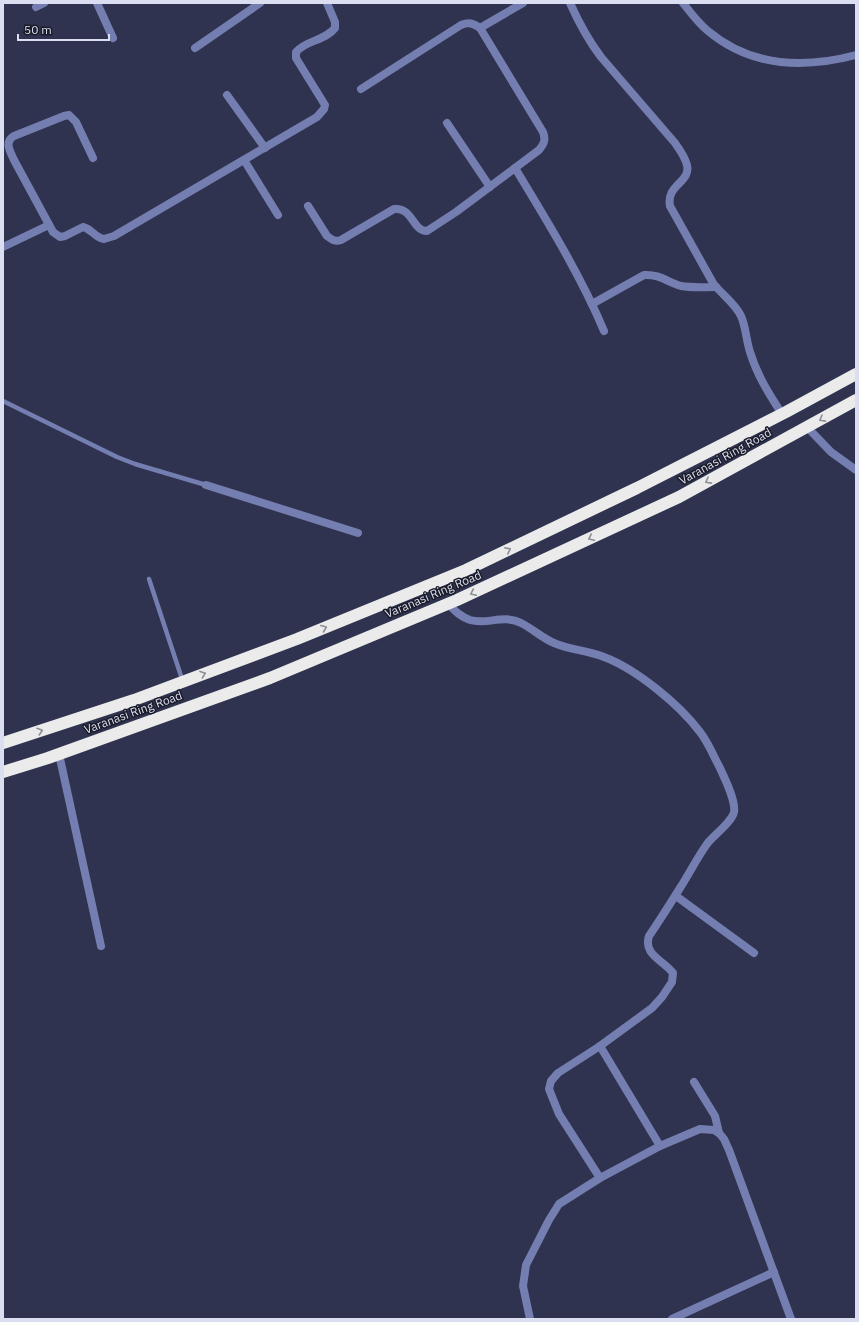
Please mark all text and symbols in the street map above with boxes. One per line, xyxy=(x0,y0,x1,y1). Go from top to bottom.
scale bar xyxy=(18,16,109,42)
text: 50 m xyxy=(24,22,52,37)
one-way arrow xyxy=(819,414,826,421)
street label: Varanasi Ring Road xyxy=(676,424,774,488)
one-way arrow xyxy=(705,477,712,484)
one-way arrow xyxy=(588,533,595,541)
one-way arrow xyxy=(504,547,512,555)
street label: Varanasi Ring Road xyxy=(383,567,483,621)
one-way arrow xyxy=(470,588,478,596)
one-way arrow xyxy=(321,625,328,633)
one-way arrow xyxy=(199,671,206,679)
street label: Varanasi Ring Road xyxy=(82,687,184,737)
one-way arrow xyxy=(36,727,43,735)

